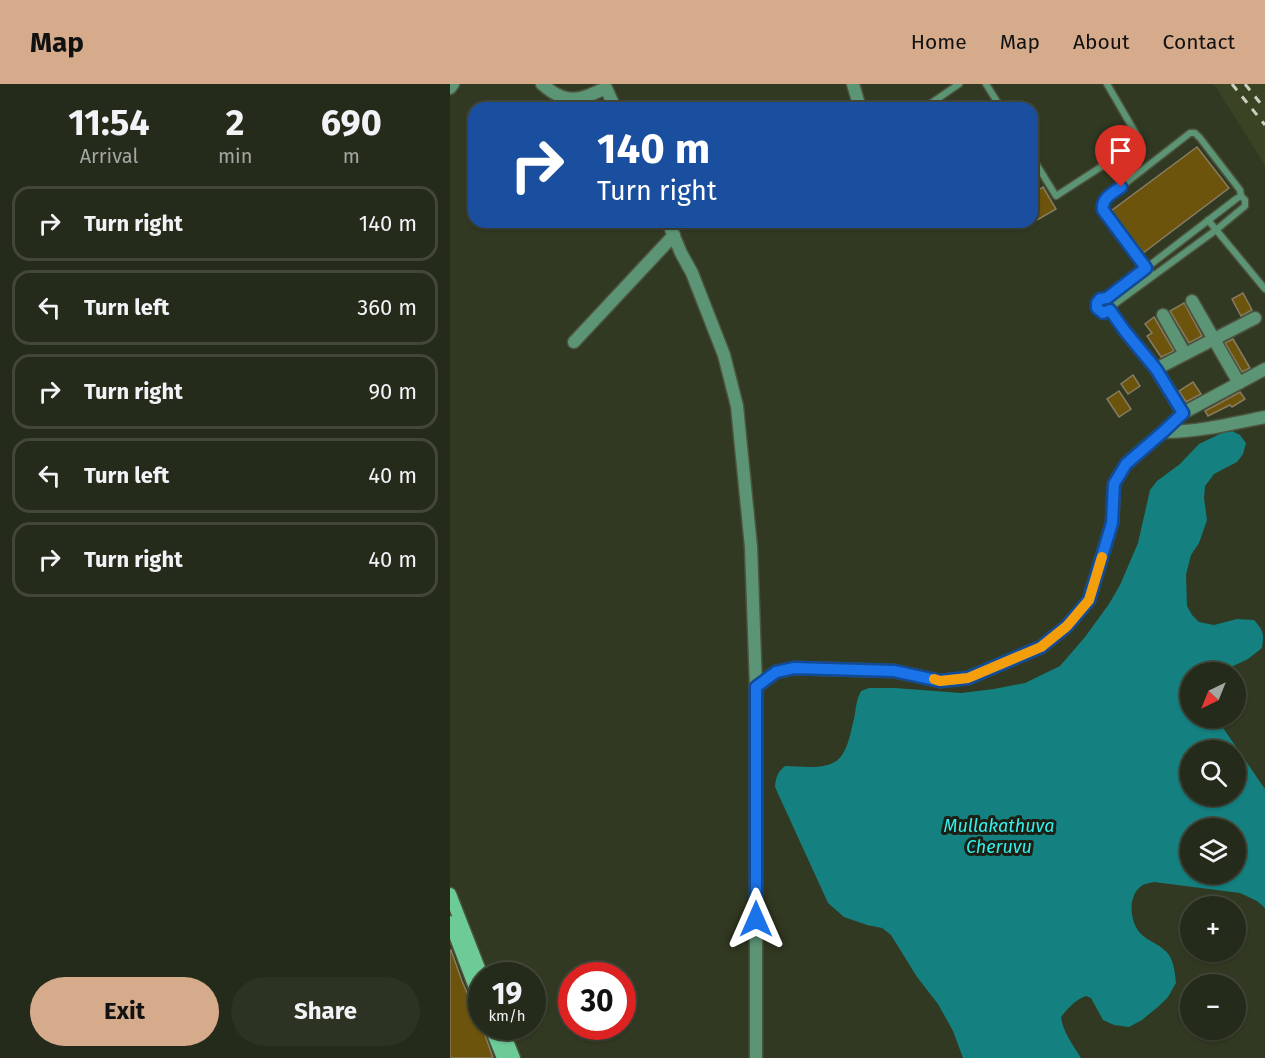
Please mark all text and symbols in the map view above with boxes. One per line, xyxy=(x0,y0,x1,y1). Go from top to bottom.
text: Map xyxy=(30,26,84,59)
text: Home xyxy=(911,29,967,55)
text: Map xyxy=(1000,29,1040,55)
text: About xyxy=(1073,29,1130,55)
text: Contact xyxy=(1163,29,1235,55)
text: 11:54 xyxy=(68,101,150,145)
text: 2 xyxy=(226,101,244,145)
text: 690 xyxy=(321,101,382,145)
text: 140 m xyxy=(597,124,710,174)
pin xyxy=(1095,125,1146,187)
icon: right xyxy=(498,126,576,204)
icon: arrive xyxy=(1104,134,1137,167)
text: Arrival xyxy=(80,144,138,168)
text: min xyxy=(218,144,252,168)
text: m xyxy=(343,144,360,168)
text: Turn right xyxy=(597,175,717,207)
icon: right xyxy=(33,207,66,240)
text: Turn right xyxy=(84,210,183,237)
text: 140 m xyxy=(359,210,417,237)
icon: left xyxy=(33,291,66,324)
text: Turn left xyxy=(84,294,169,321)
text: 360 m xyxy=(357,294,417,321)
icon: right xyxy=(33,375,66,408)
text: Turn right xyxy=(84,378,183,405)
text: 90 m xyxy=(368,378,417,405)
icon: left xyxy=(33,459,66,492)
text: Turn left xyxy=(84,462,169,489)
text: 40 m xyxy=(368,462,417,489)
icon: right xyxy=(33,543,66,576)
text: Turn right xyxy=(84,546,183,573)
text: 40 m xyxy=(368,546,417,573)
north arrow xyxy=(1180,662,1246,728)
map controls xyxy=(1180,662,1246,1040)
button: search xyxy=(1180,740,1246,806)
water label: Mullakathuva Cheruvu xyxy=(944,815,1054,858)
button: layers xyxy=(1180,818,1246,884)
position arrow xyxy=(724,887,788,951)
button: + xyxy=(1180,896,1246,962)
speed limit sign: 30 xyxy=(558,962,636,1040)
button: − xyxy=(1180,974,1246,1040)
text: 19 xyxy=(492,976,522,1012)
button: Exit xyxy=(30,977,219,1046)
button: Share xyxy=(231,977,420,1046)
text: km/h xyxy=(488,1007,526,1025)

